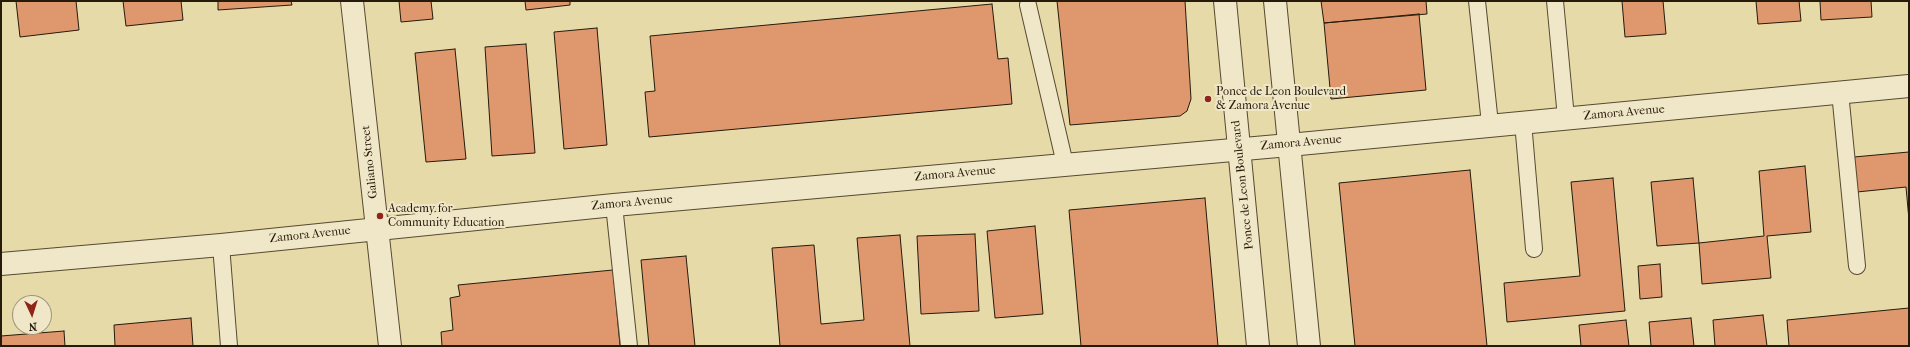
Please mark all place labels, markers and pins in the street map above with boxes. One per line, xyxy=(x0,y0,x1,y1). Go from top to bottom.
place label: Ponce de Leon Boulevard & Zamora Avenue xyxy=(1216,85,1346,113)
marker: Ponce de Leon Boulevard & Zamora Avenue xyxy=(1203,94,1213,104)
place label: Academy for Community Education xyxy=(388,202,505,230)
marker: Academy for Community Education xyxy=(375,211,385,221)

